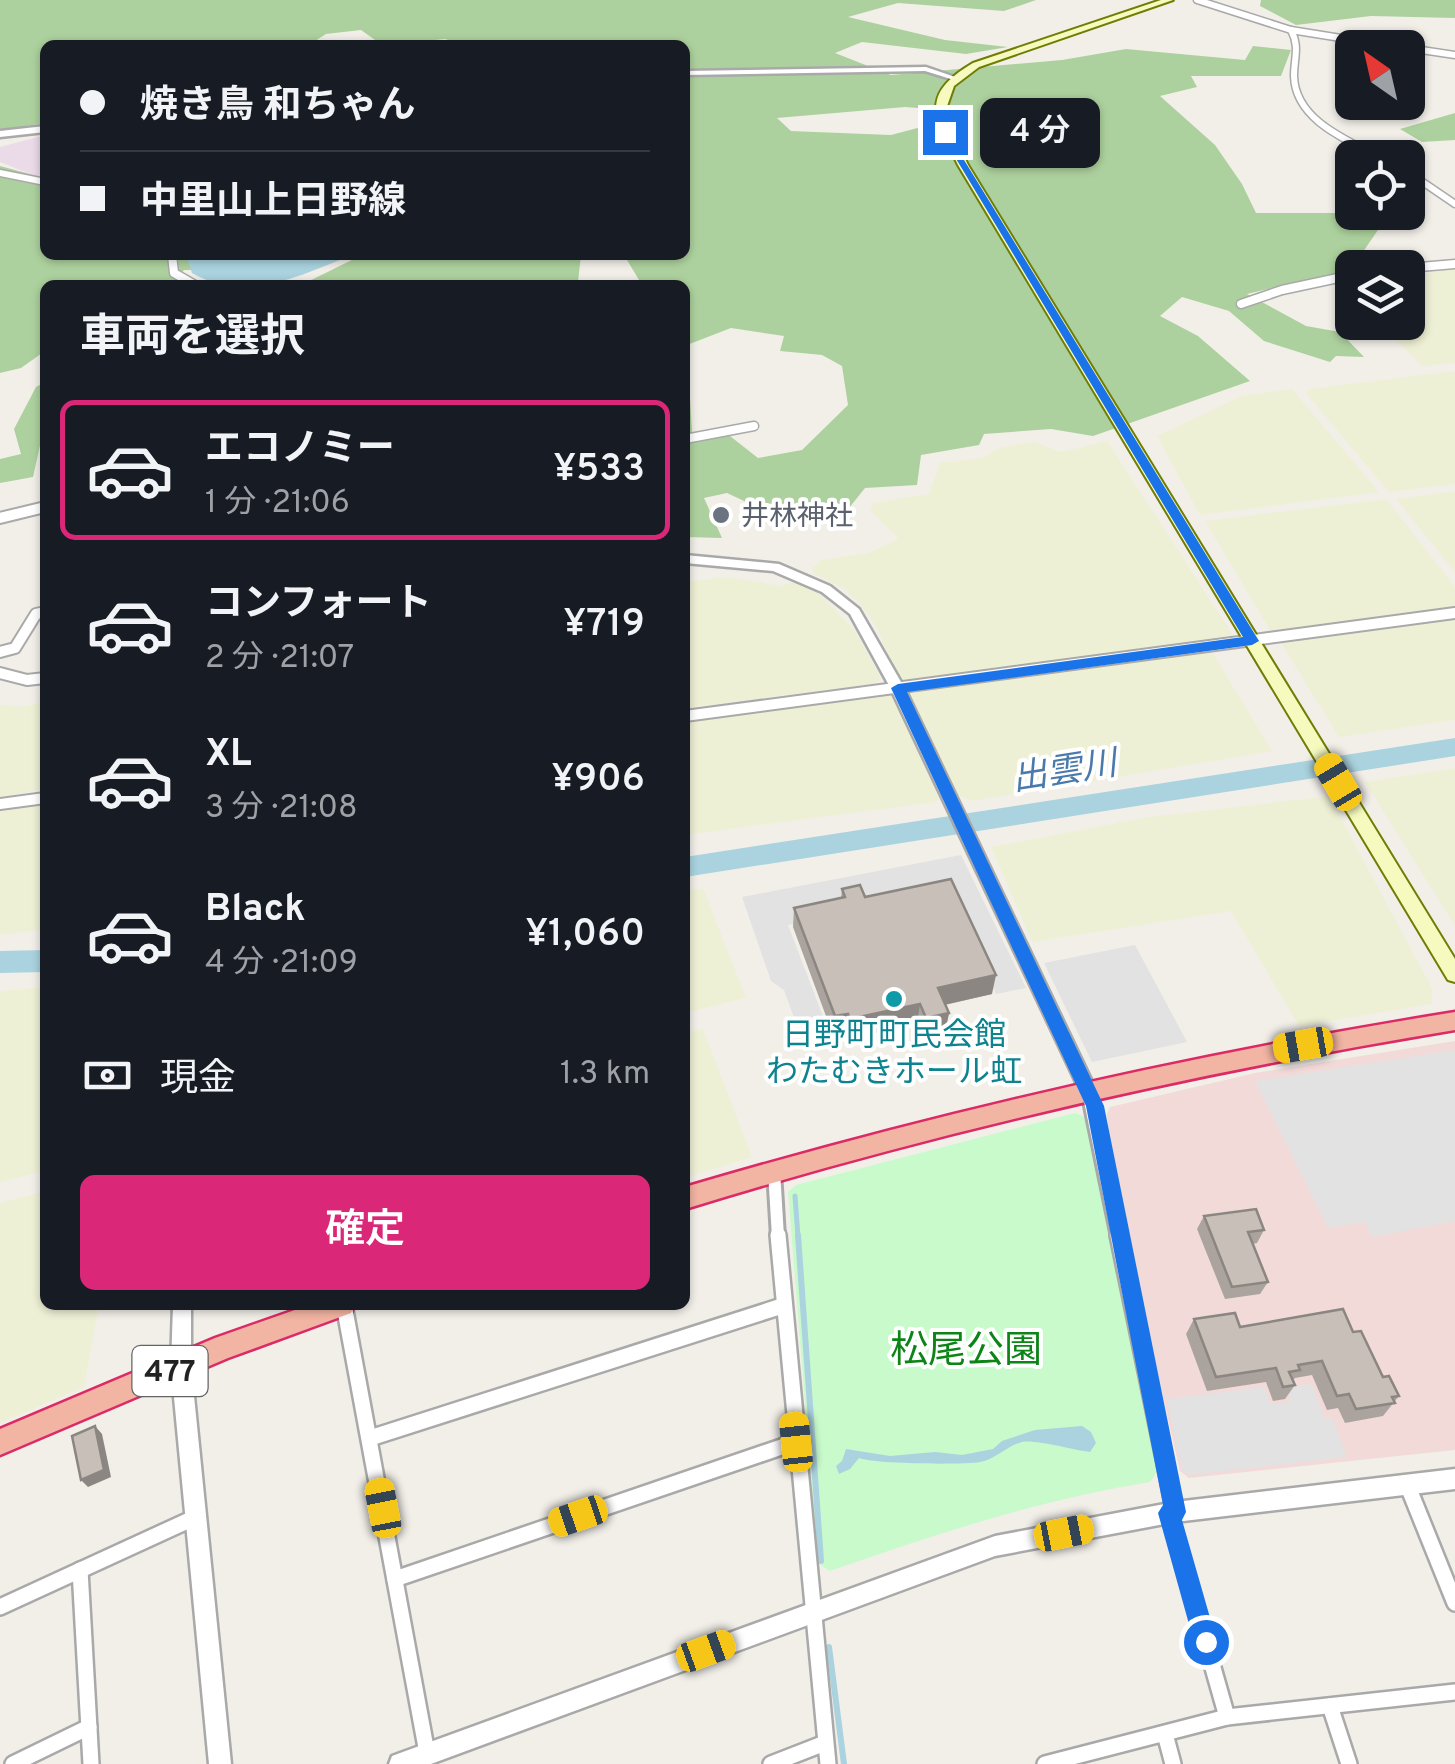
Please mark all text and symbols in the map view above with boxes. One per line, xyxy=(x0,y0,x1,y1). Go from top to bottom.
north arrow xyxy=(1335,30,1425,120)
map controls xyxy=(1335,30,1425,340)
text: 焼き鳥 和ちゃん xyxy=(140,83,416,132)
callout: 4 分 xyxy=(980,97,1100,167)
route end xyxy=(923,110,968,155)
text: 4 分 xyxy=(1010,113,1070,153)
button: locate xyxy=(1335,140,1425,230)
text: 中里山上日野線 xyxy=(140,179,406,228)
button: layers xyxy=(1335,250,1425,340)
text: 車両を選択 xyxy=(80,311,305,368)
icon: car xyxy=(85,425,175,515)
text: エコノミー xyxy=(205,426,395,475)
text: ¥533 xyxy=(553,446,645,495)
text: 1 分 · 21:06 xyxy=(205,484,350,524)
place label: 井林神社 xyxy=(741,500,853,536)
marker: 井林神社 xyxy=(710,504,732,526)
icon: car xyxy=(85,580,175,670)
text: コンフォート xyxy=(205,581,432,630)
text: ¥719 xyxy=(564,601,645,650)
text: 2 分 · 21:07 xyxy=(205,639,354,679)
text: XL xyxy=(205,731,252,780)
icon: car xyxy=(85,735,175,825)
water label: 出雲川 xyxy=(1009,742,1124,803)
car xyxy=(1310,749,1366,815)
text: ¥906 xyxy=(551,756,645,805)
text: 3 分 · 21:08 xyxy=(205,789,358,829)
text: Black xyxy=(205,886,305,935)
icon: car xyxy=(85,890,175,980)
text: ¥1,060 xyxy=(525,911,645,960)
text: 4 分 · 21:09 xyxy=(205,944,358,984)
marker: 日野町町民会館 わたむきホール虹 xyxy=(883,988,905,1010)
place label: 日野町町民会館 わたむきホール虹 xyxy=(766,1017,1022,1094)
car xyxy=(1271,1025,1335,1065)
icon: cash xyxy=(80,1048,135,1103)
text: 1.3 km xyxy=(560,1055,650,1095)
text: 現金 xyxy=(160,1056,236,1105)
button: 確定 xyxy=(80,1175,650,1290)
park label: 松尾公園 xyxy=(890,1328,1042,1377)
road number: 477 xyxy=(132,1346,208,1396)
car xyxy=(778,1411,814,1473)
car xyxy=(363,1476,403,1540)
car xyxy=(545,1492,611,1540)
car xyxy=(1032,1513,1096,1553)
route start xyxy=(1184,1620,1229,1665)
car xyxy=(673,1627,739,1675)

